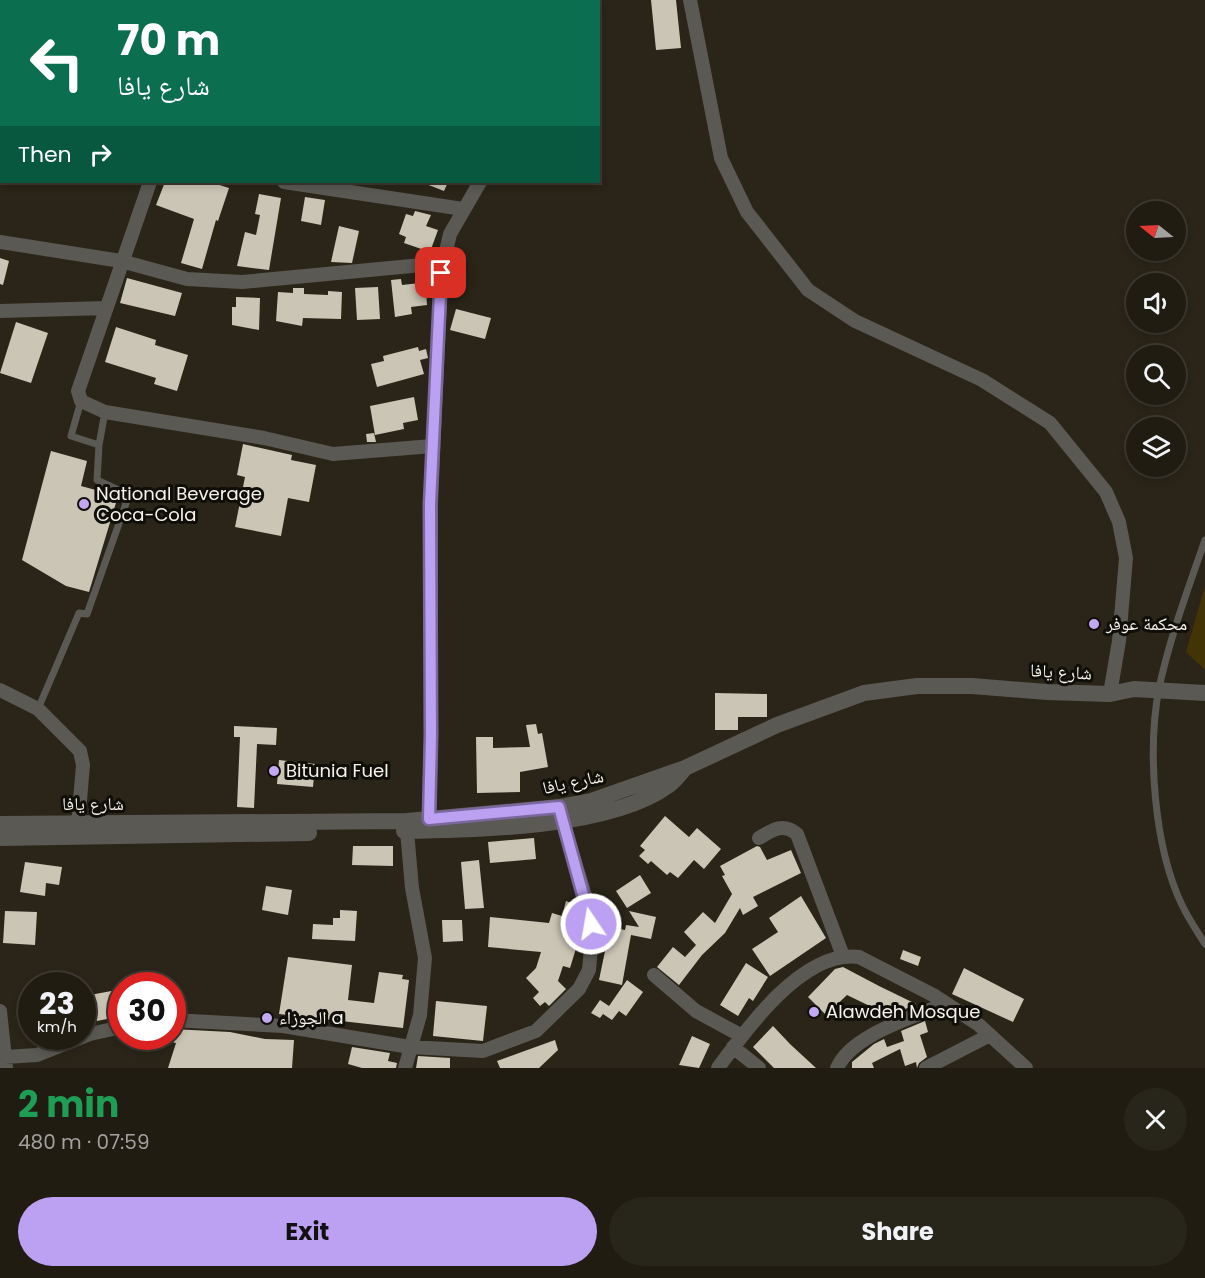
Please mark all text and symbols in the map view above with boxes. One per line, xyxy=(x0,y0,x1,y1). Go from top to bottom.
text: 70 m xyxy=(117,11,220,70)
icon: left xyxy=(18,24,96,102)
text: شارع يافا xyxy=(117,67,210,104)
icon: right xyxy=(84,138,117,171)
text: Then xyxy=(18,139,72,170)
north arrow xyxy=(1126,201,1186,261)
map controls xyxy=(1126,201,1186,477)
pin xyxy=(415,247,466,298)
icon: arrive xyxy=(424,256,457,289)
button: sound xyxy=(1126,273,1186,333)
button: search xyxy=(1126,345,1186,405)
button: layers xyxy=(1126,417,1186,477)
place label: National Beverage Coca-Cola xyxy=(96,481,262,527)
marker: National Beverage Coca-Cola xyxy=(77,497,91,511)
place label: محكمة عوفر xyxy=(1105,611,1187,636)
marker: محكمة عوفر xyxy=(1087,617,1101,631)
street label: شارع يافا xyxy=(1029,657,1093,686)
place label: Bitunia Fuel xyxy=(286,758,389,783)
street label: شارع يافا xyxy=(540,763,606,800)
marker: Bitunia Fuel xyxy=(267,764,281,778)
street label: شارع يافا xyxy=(62,791,124,816)
position arrow xyxy=(559,892,623,956)
speed limit sign: 30 xyxy=(108,972,186,1050)
text: 23 xyxy=(39,982,75,1025)
place label: Alawdeh Mosque xyxy=(826,999,980,1024)
place label: الجوزاء a xyxy=(279,1005,344,1030)
marker: Alawdeh Mosque xyxy=(807,1005,821,1019)
marker: الجوزاء a xyxy=(260,1011,274,1025)
text: km/h xyxy=(37,1016,77,1037)
text: 2 min xyxy=(18,1079,119,1130)
button: close xyxy=(1124,1088,1187,1151)
text: 480 m · 07:59 xyxy=(18,1128,150,1156)
button: Exit xyxy=(18,1197,597,1266)
button: Share xyxy=(609,1197,1187,1266)

